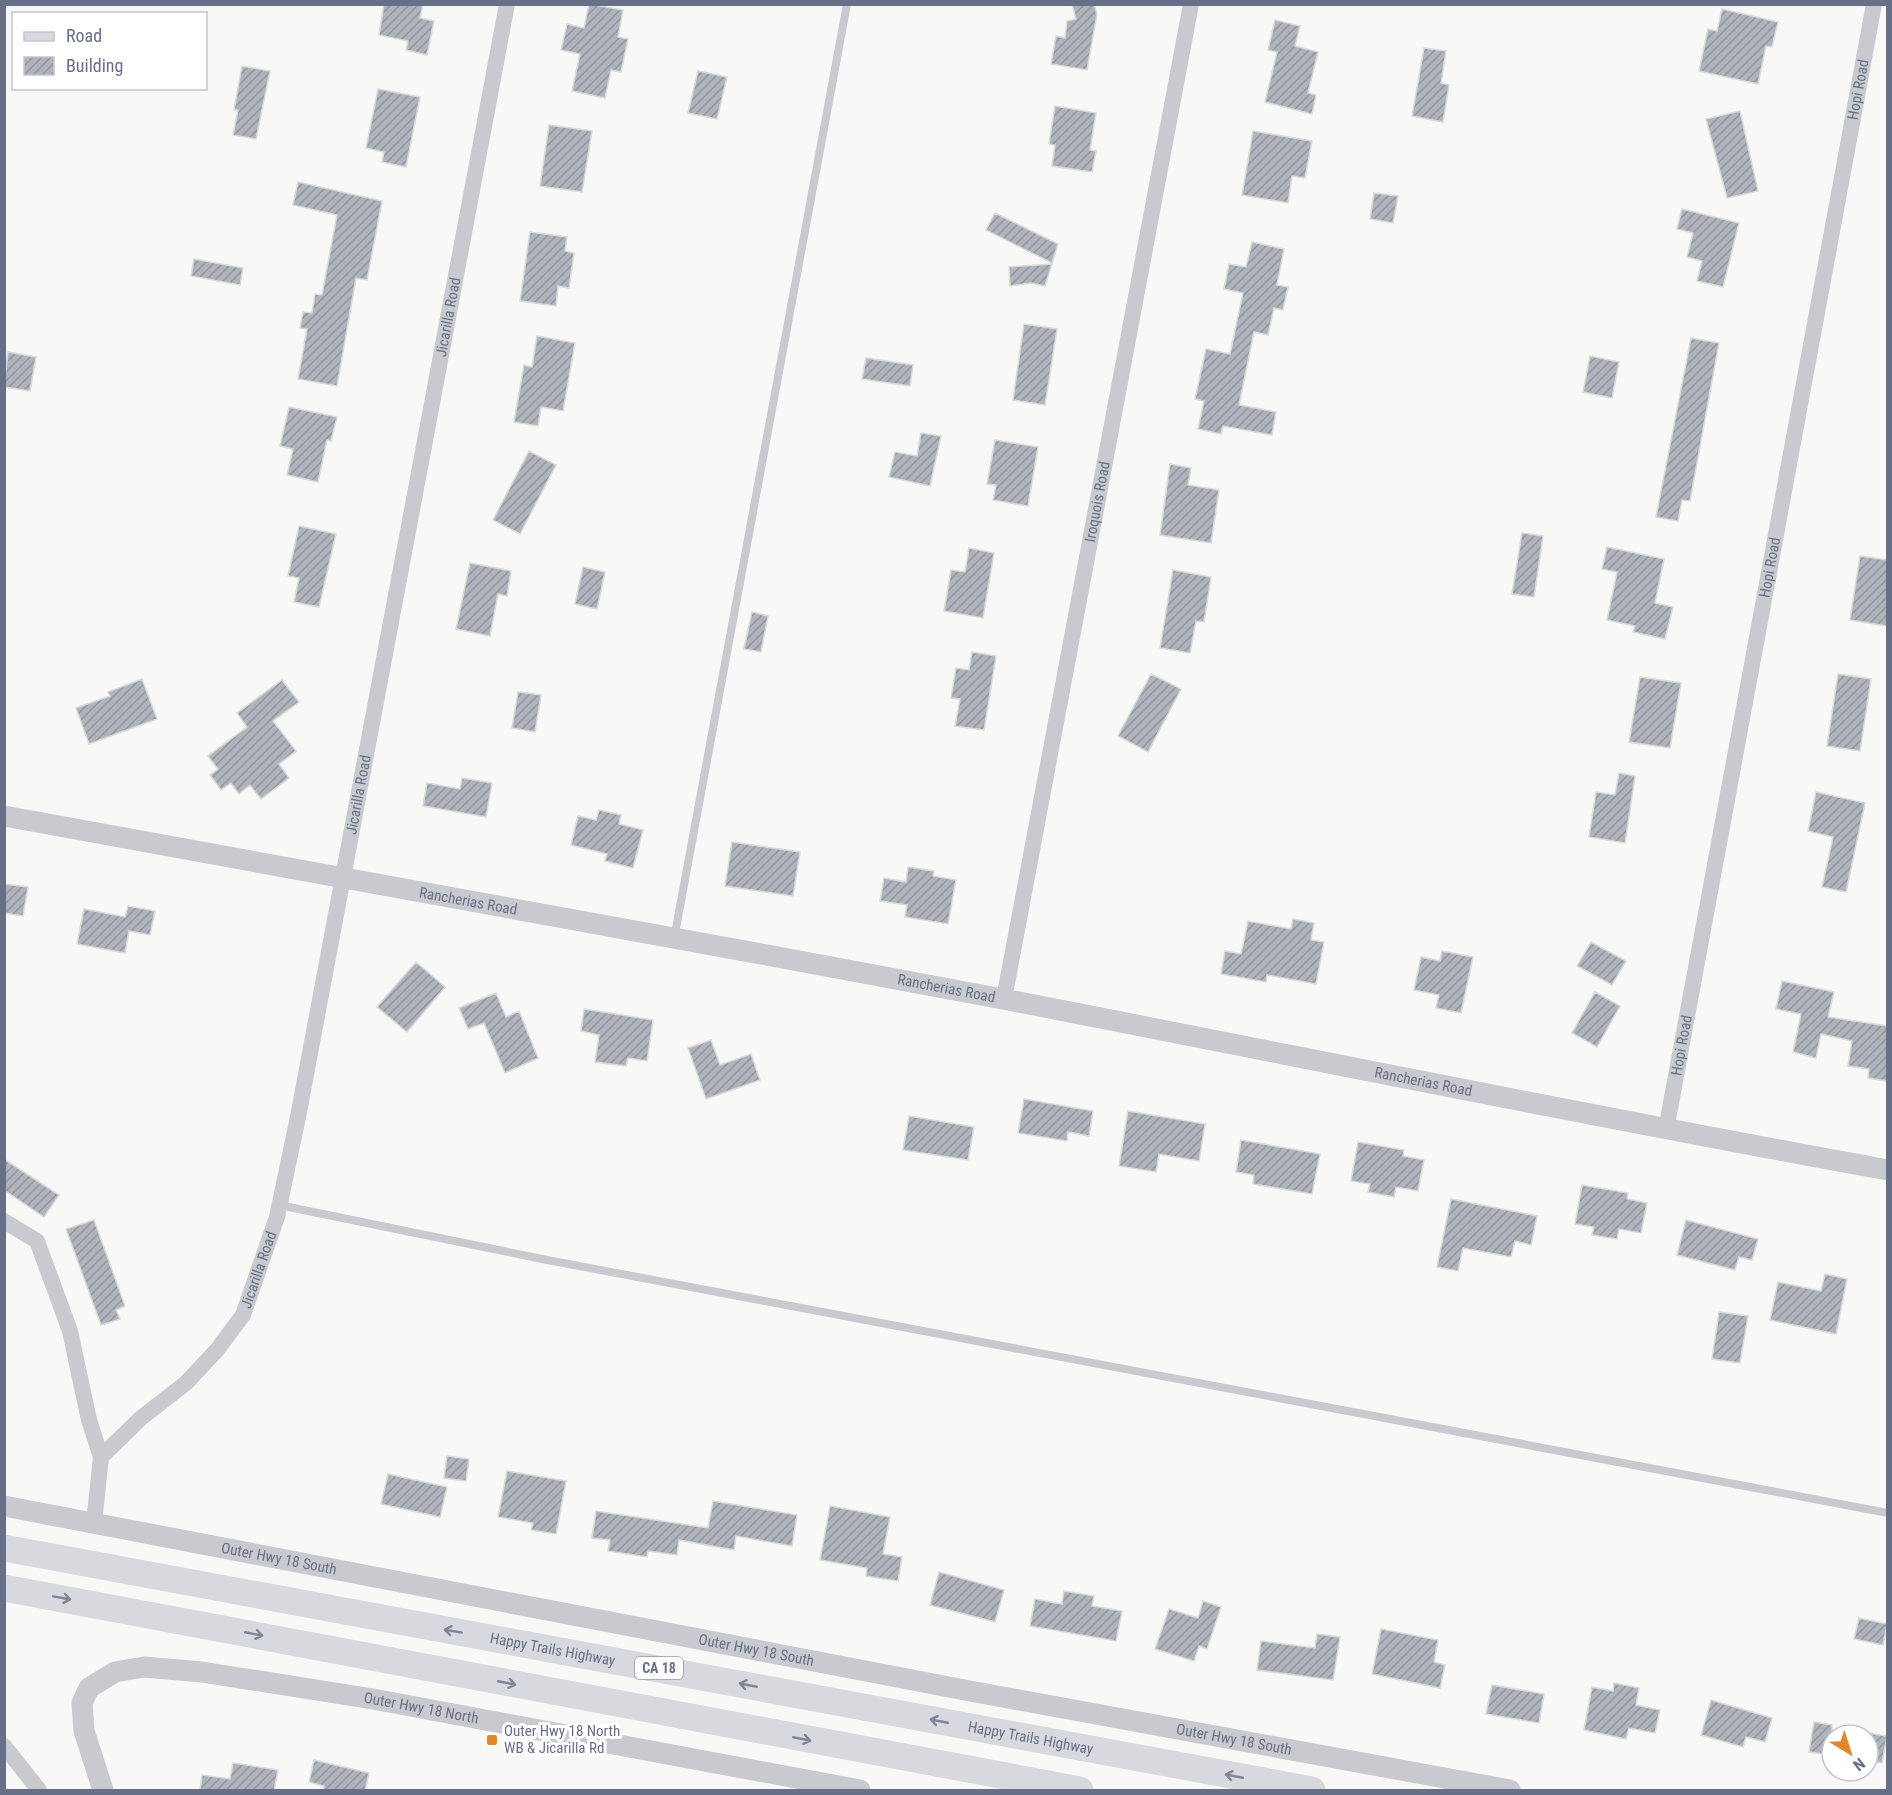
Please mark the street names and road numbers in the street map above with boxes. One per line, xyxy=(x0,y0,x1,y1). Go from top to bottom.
street label: Hopi Road xyxy=(1844,58,1873,121)
street label: Jicarilla Road xyxy=(432,276,465,358)
street label: Iroquois Road xyxy=(1081,460,1114,544)
street label: Hopi Road xyxy=(1755,536,1784,599)
street label: Jicarilla Road xyxy=(342,753,375,836)
street label: Rancherias Road xyxy=(418,884,519,919)
street label: Rancherias Road xyxy=(896,970,997,1006)
street label: Hopi Road xyxy=(1667,1014,1696,1077)
street label: Rancherias Road xyxy=(1373,1063,1474,1100)
street label: Jicarilla Road xyxy=(237,1229,280,1311)
street label: Outer Hwy 18 South xyxy=(220,1539,338,1579)
street label: Happy Trails Highway xyxy=(489,1629,617,1670)
street label: Outer Hwy 18 South xyxy=(697,1630,816,1670)
road number: CA 18 xyxy=(635,1657,683,1679)
street label: Outer Hwy 18 North xyxy=(363,1689,480,1728)
street label: Happy Trails Highway xyxy=(966,1718,1095,1758)
street label: Outer Hwy 18 South xyxy=(1175,1720,1293,1759)

